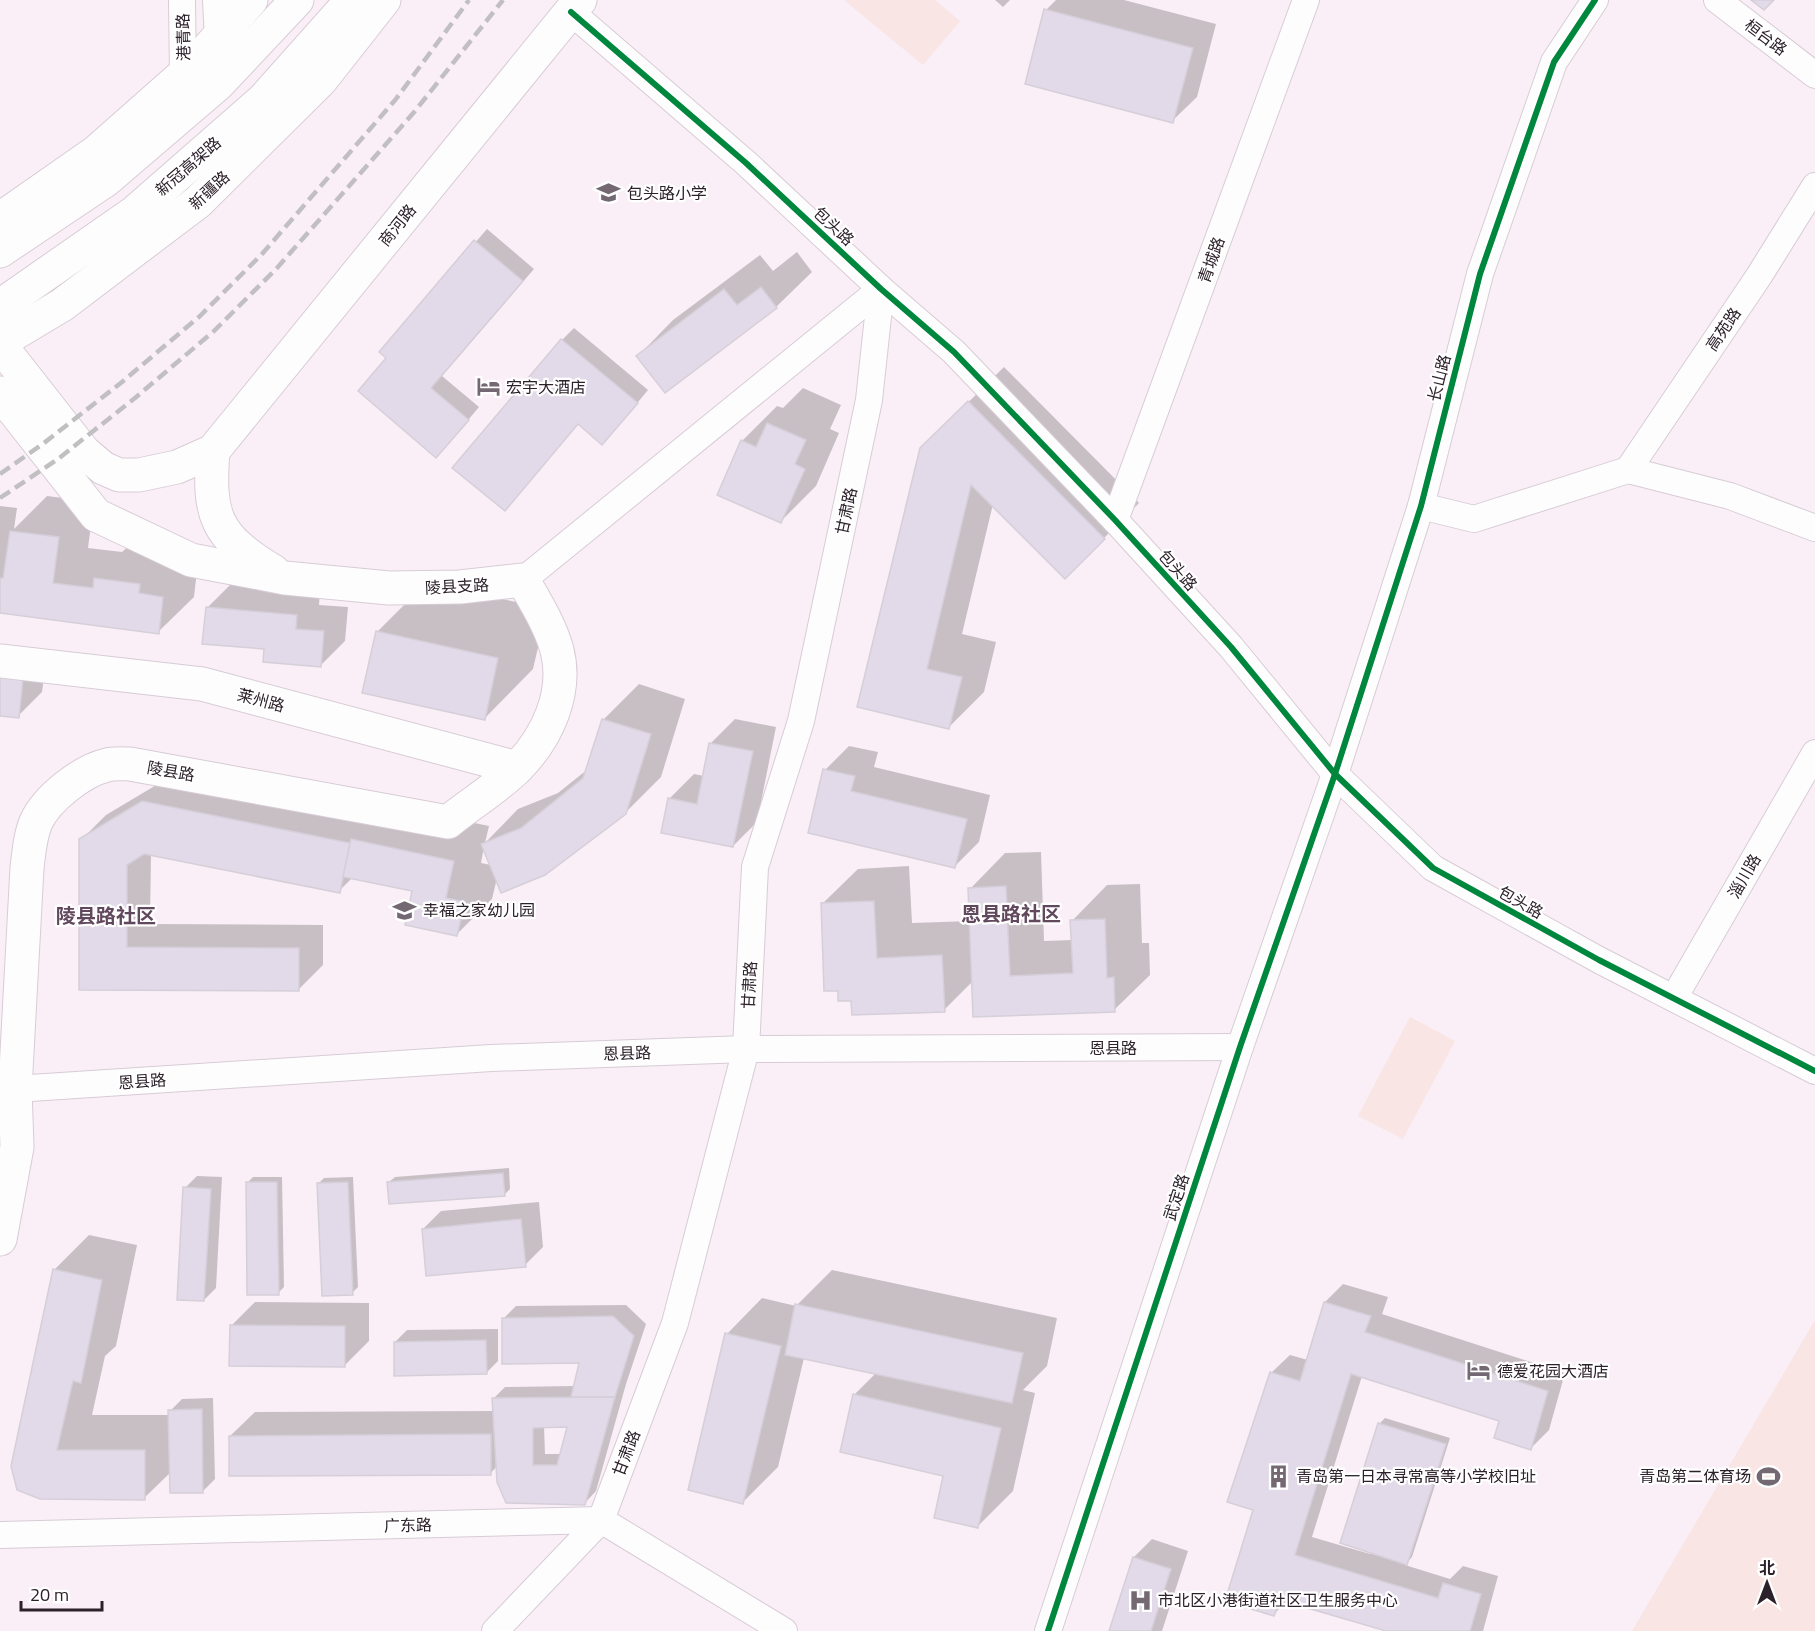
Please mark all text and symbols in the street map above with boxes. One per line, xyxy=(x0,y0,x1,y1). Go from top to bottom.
street label: 港青路 xyxy=(171,13,195,61)
street label: 桓台路 xyxy=(1740,13,1792,61)
street label: 新冠高架路 xyxy=(150,131,226,201)
street label: 新疆路 xyxy=(183,165,235,215)
school or university icon: 包头路小学 xyxy=(596,180,622,206)
place label: 包头路小学 xyxy=(627,181,707,205)
street label: 商河路 xyxy=(373,199,421,251)
street label: 包头路 xyxy=(808,201,860,251)
street label: 青城路 xyxy=(1192,233,1230,287)
street label: 高苑路 xyxy=(1700,302,1746,356)
street label: 长山路 xyxy=(1422,352,1456,404)
hotel icon: 宏宇大酒店 xyxy=(475,374,501,400)
place label: 宏宇大酒店 xyxy=(506,375,586,399)
street label: 甘肃路 xyxy=(829,485,863,537)
street label: 包头路 xyxy=(1153,544,1203,596)
street label: 陵县支路 xyxy=(424,572,490,600)
street label: 莱州路 xyxy=(235,682,287,718)
street label: 陵县路 xyxy=(145,755,197,787)
street label: 淄川路 xyxy=(1722,849,1766,903)
street label: 包头路 xyxy=(1494,880,1548,924)
school or university icon: 幸福之家幼儿园 xyxy=(392,897,418,923)
place label: 幸福之家幼儿园 xyxy=(423,898,535,922)
district label: 恩县路社区 xyxy=(961,898,1061,929)
district label: 陵县路社区 xyxy=(56,900,156,931)
street label: 甘肃路 xyxy=(736,960,762,1010)
street label: 恩县路 xyxy=(1089,1036,1137,1060)
street label: 恩县路 xyxy=(603,1040,651,1066)
street label: 恩县路 xyxy=(117,1067,167,1095)
street label: 武定路 xyxy=(1157,1170,1195,1224)
hotel icon: 德爱花园大酒店 xyxy=(1466,1358,1492,1384)
place label: 德爱花园大酒店 xyxy=(1497,1359,1609,1383)
street label: 甘肃路 xyxy=(606,1426,646,1480)
building icon: 青岛第一日本寻常高等小学校旧址 xyxy=(1265,1463,1291,1489)
sports icon: 青岛第二体育场 xyxy=(1756,1463,1782,1489)
place label: 青岛第一日本寻常高等小学校旧址 xyxy=(1296,1464,1536,1488)
place label: 青岛第二体育场 xyxy=(1639,1464,1751,1488)
street label: 广东路 xyxy=(384,1513,432,1537)
north arrow xyxy=(1737,1553,1797,1613)
text: 北 xyxy=(1759,1556,1775,1580)
scale bar xyxy=(21,1574,102,1612)
text: 20 m xyxy=(30,1581,69,1608)
hospital icon: 市北区小港街道社区卫生服务中心 xyxy=(1127,1587,1153,1613)
place label: 市北区小港街道社区卫生服务中心 xyxy=(1158,1588,1398,1612)

